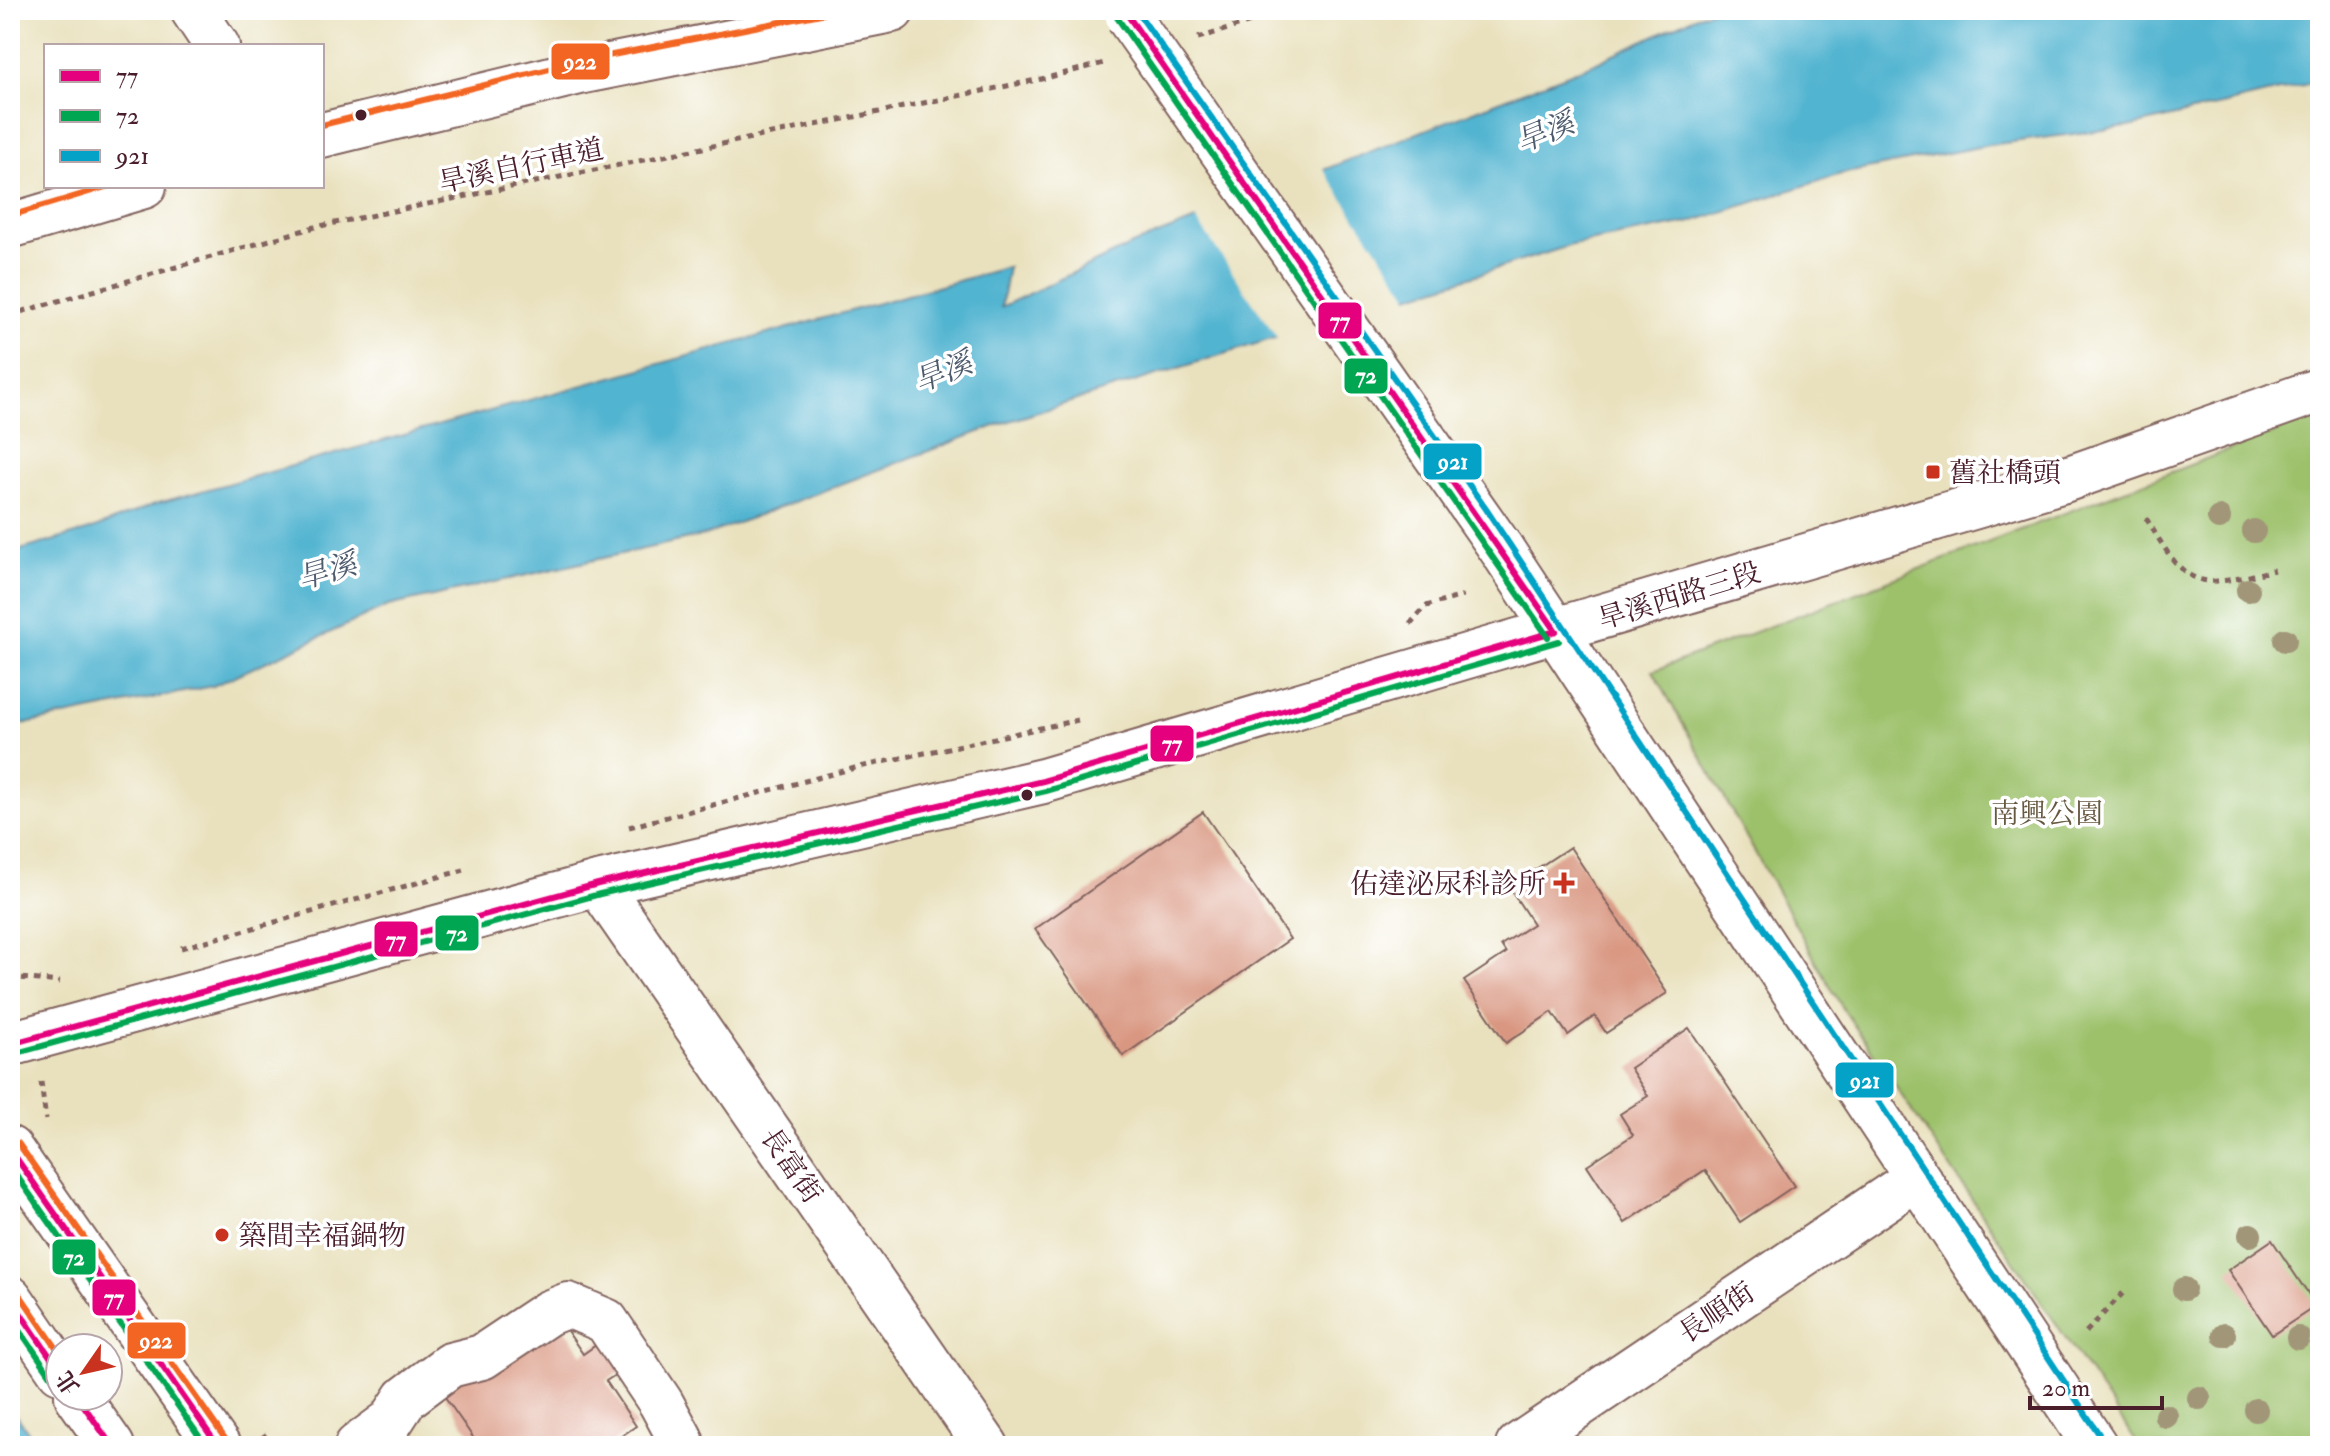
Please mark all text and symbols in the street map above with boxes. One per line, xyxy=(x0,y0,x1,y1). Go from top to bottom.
line badge: 922 xyxy=(550,42,611,81)
legend xyxy=(44,44,324,188)
text: 922 xyxy=(561,48,597,76)
text: 77 xyxy=(116,61,138,92)
text: 72 xyxy=(116,101,139,132)
water label: 旱溪 xyxy=(1510,103,1583,161)
unlabelled marker xyxy=(353,107,369,123)
street label: 旱溪自行車道 xyxy=(436,132,607,201)
text: 921 xyxy=(114,141,149,172)
line badge: 77 xyxy=(1317,301,1363,340)
text: 77 xyxy=(1330,307,1351,335)
water label: 旱溪 xyxy=(908,343,981,401)
line badge: 72 xyxy=(1343,357,1389,395)
text: 72 xyxy=(1355,362,1377,390)
line badge: 921 xyxy=(1422,442,1483,481)
text: 921 xyxy=(1436,448,1468,476)
place label: 舊社橋頭 xyxy=(1949,456,2061,491)
marker: 舊社橋頭 xyxy=(1924,463,1942,481)
water label: 旱溪 xyxy=(293,545,364,598)
street label: 旱溪西路三段 xyxy=(1594,555,1765,638)
line badge: 77 xyxy=(1149,724,1195,763)
text: 77 xyxy=(1162,730,1183,758)
unlabelled marker xyxy=(1019,787,1035,803)
park label: 南興公園 xyxy=(1991,797,2103,832)
place label: 佑達泌尿科診所 xyxy=(1350,867,1546,902)
marker: 佑達泌尿科診所 xyxy=(1553,872,1575,894)
line badge: 72 xyxy=(434,914,480,952)
line badge: 77 xyxy=(373,920,419,958)
text: 72 xyxy=(446,920,468,948)
text: 77 xyxy=(386,926,407,954)
line badge: 921 xyxy=(1834,1061,1895,1099)
text: 921 xyxy=(1848,1067,1880,1095)
street label: 長富街 xyxy=(752,1121,829,1210)
place label: 築間幸福鍋物 xyxy=(238,1219,406,1254)
marker: 築間幸福鍋物 xyxy=(213,1226,231,1244)
line badge: 72 xyxy=(51,1238,97,1276)
text: 72 xyxy=(63,1244,85,1272)
street label: 長順街 xyxy=(1672,1275,1761,1351)
line badge: 77 xyxy=(91,1278,137,1317)
text: 77 xyxy=(104,1284,125,1312)
line badge: 922 xyxy=(126,1321,187,1360)
text: 922 xyxy=(137,1327,173,1355)
north arrow xyxy=(44,1332,124,1412)
scale bar xyxy=(2030,1360,2162,1410)
text: 北 xyxy=(50,1366,86,1400)
text: 20 m xyxy=(2042,1373,2091,1404)

